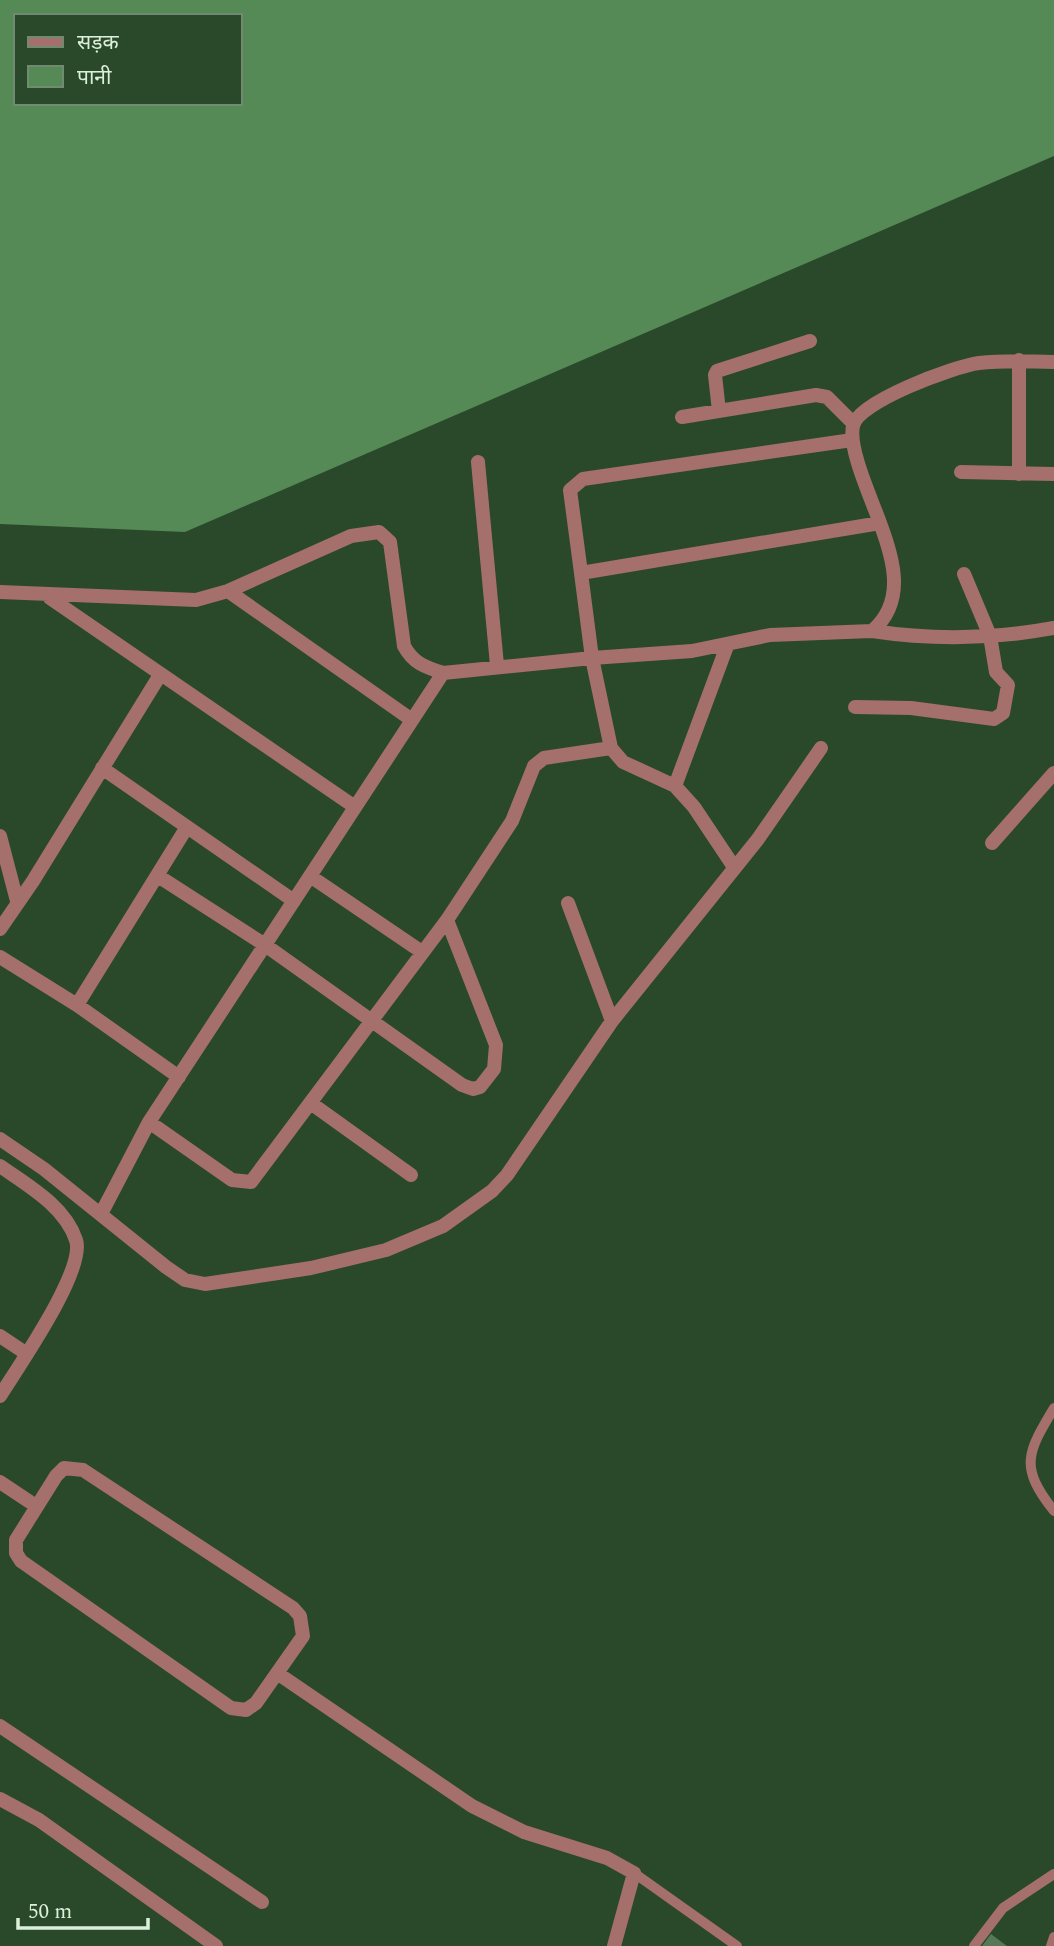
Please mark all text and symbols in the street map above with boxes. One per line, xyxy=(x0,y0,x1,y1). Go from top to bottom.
legend xyxy=(14,14,242,105)
text: सड़क xyxy=(77,27,119,59)
text: पानी xyxy=(77,62,112,94)
scale bar xyxy=(18,1886,147,1930)
text: 50 m xyxy=(28,1896,72,1928)

